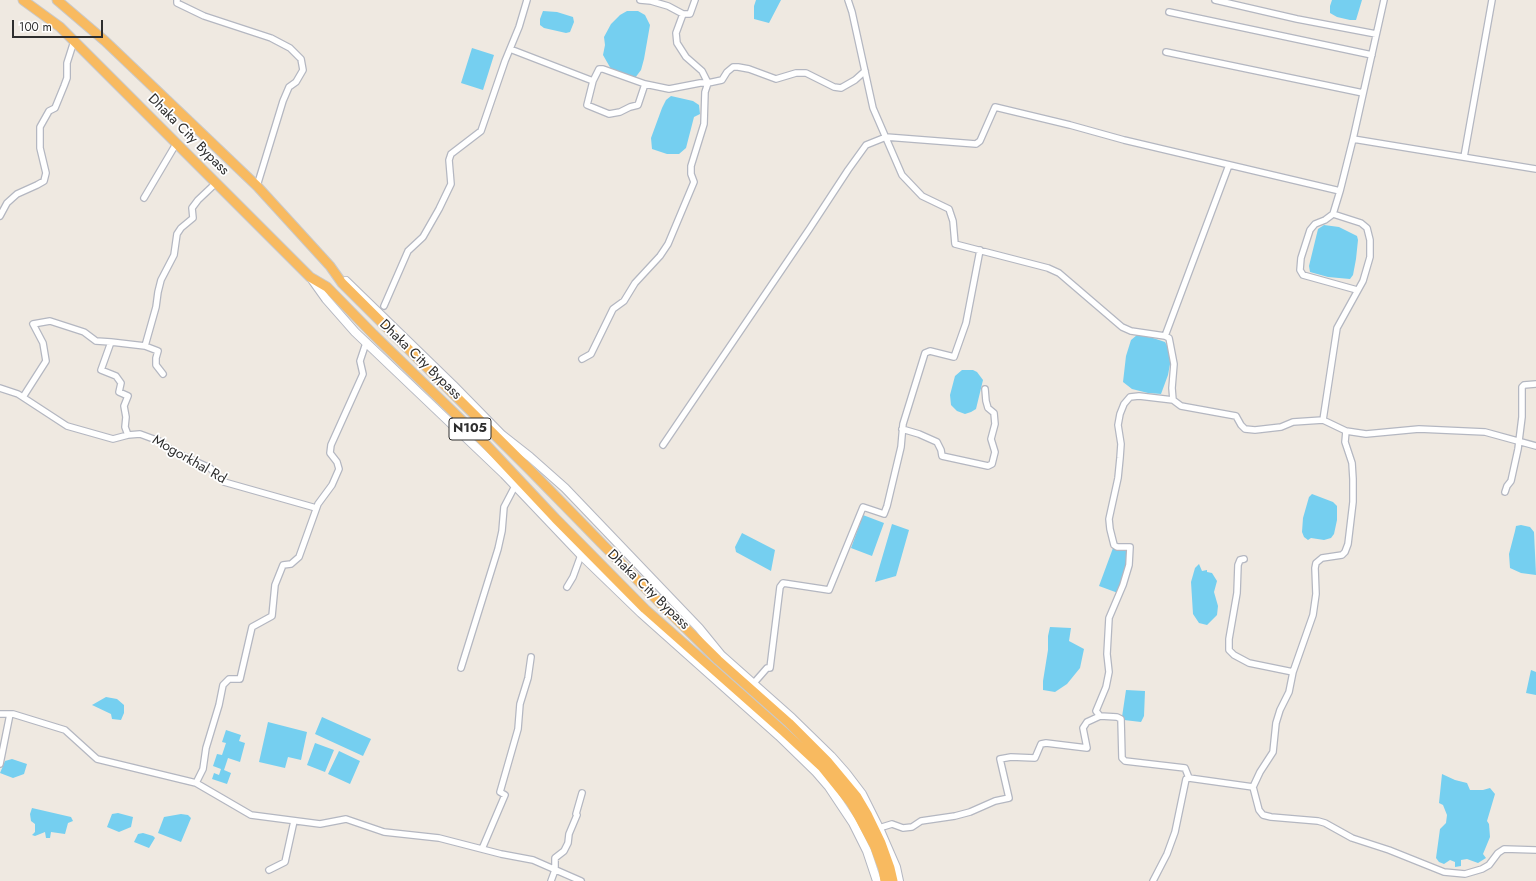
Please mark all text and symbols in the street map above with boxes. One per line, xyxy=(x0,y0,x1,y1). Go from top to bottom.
scale bar xyxy=(14,12,105,38)
text: 100 m xyxy=(19,18,52,36)
street label: Dhaka City Bypass xyxy=(144,91,232,179)
street label: Dhaka City Bypass xyxy=(375,317,465,403)
road number: N105 xyxy=(449,418,491,440)
street label: Mogorkhal Rd xyxy=(149,432,229,488)
street label: Dhaka City Bypass xyxy=(603,547,693,633)

